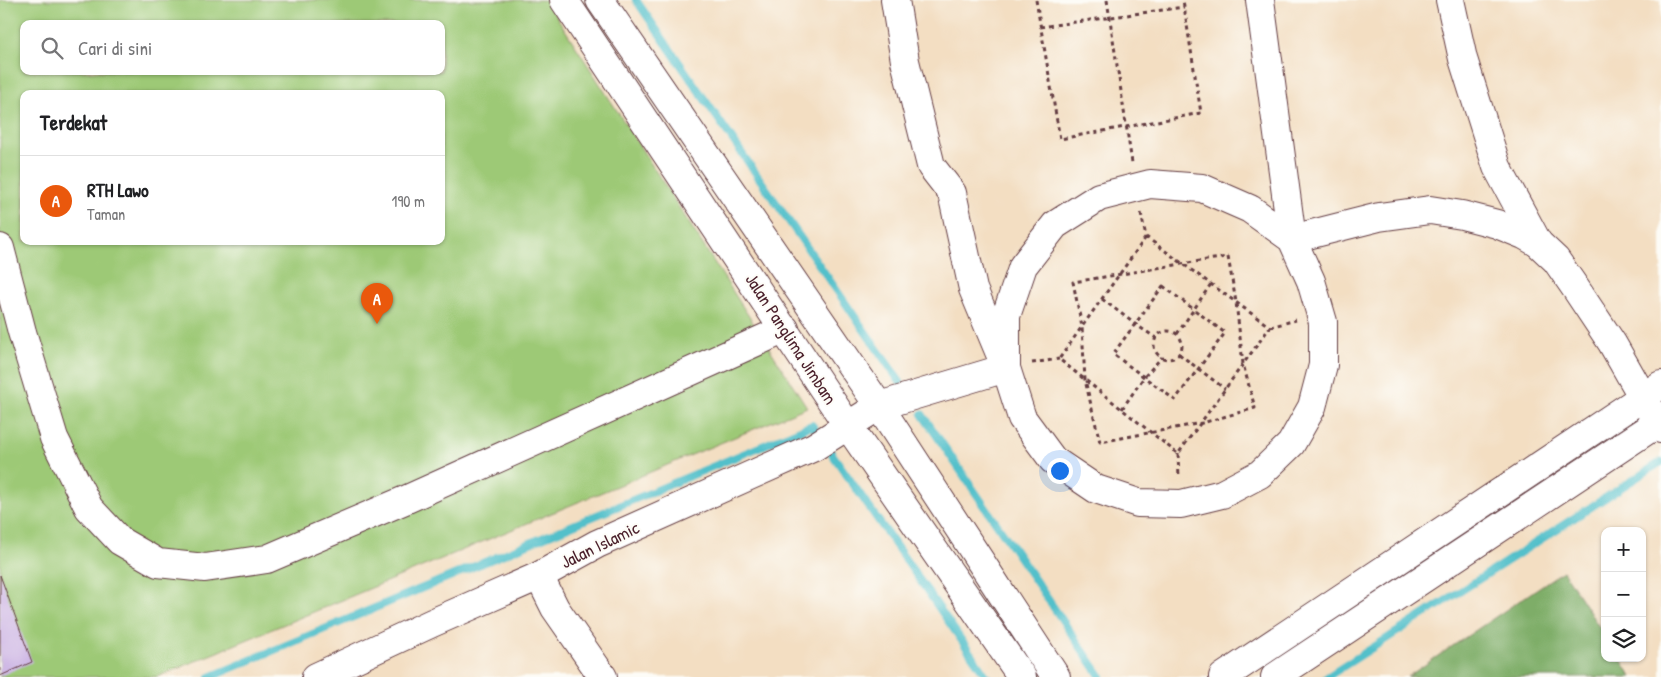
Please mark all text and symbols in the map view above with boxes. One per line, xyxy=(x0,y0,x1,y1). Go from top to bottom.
search box xyxy=(20,20,445,75)
icon: search xyxy=(38,34,66,62)
text: Cari di sini xyxy=(78,35,152,61)
text: Terdekat xyxy=(40,108,107,137)
text: RTH Lawo xyxy=(87,177,149,203)
text: A xyxy=(52,190,60,212)
text: 190 m xyxy=(392,190,425,212)
text: Taman xyxy=(87,203,125,225)
street label: Jalan Panglima Jimbam xyxy=(740,268,843,409)
pin: A xyxy=(361,283,393,324)
your location xyxy=(1047,458,1073,484)
street label: Jalan Islamic xyxy=(557,515,643,574)
map controls xyxy=(1601,527,1646,662)
button: + xyxy=(1601,527,1646,572)
button: − xyxy=(1601,572,1646,617)
button: layers xyxy=(1601,617,1646,662)

